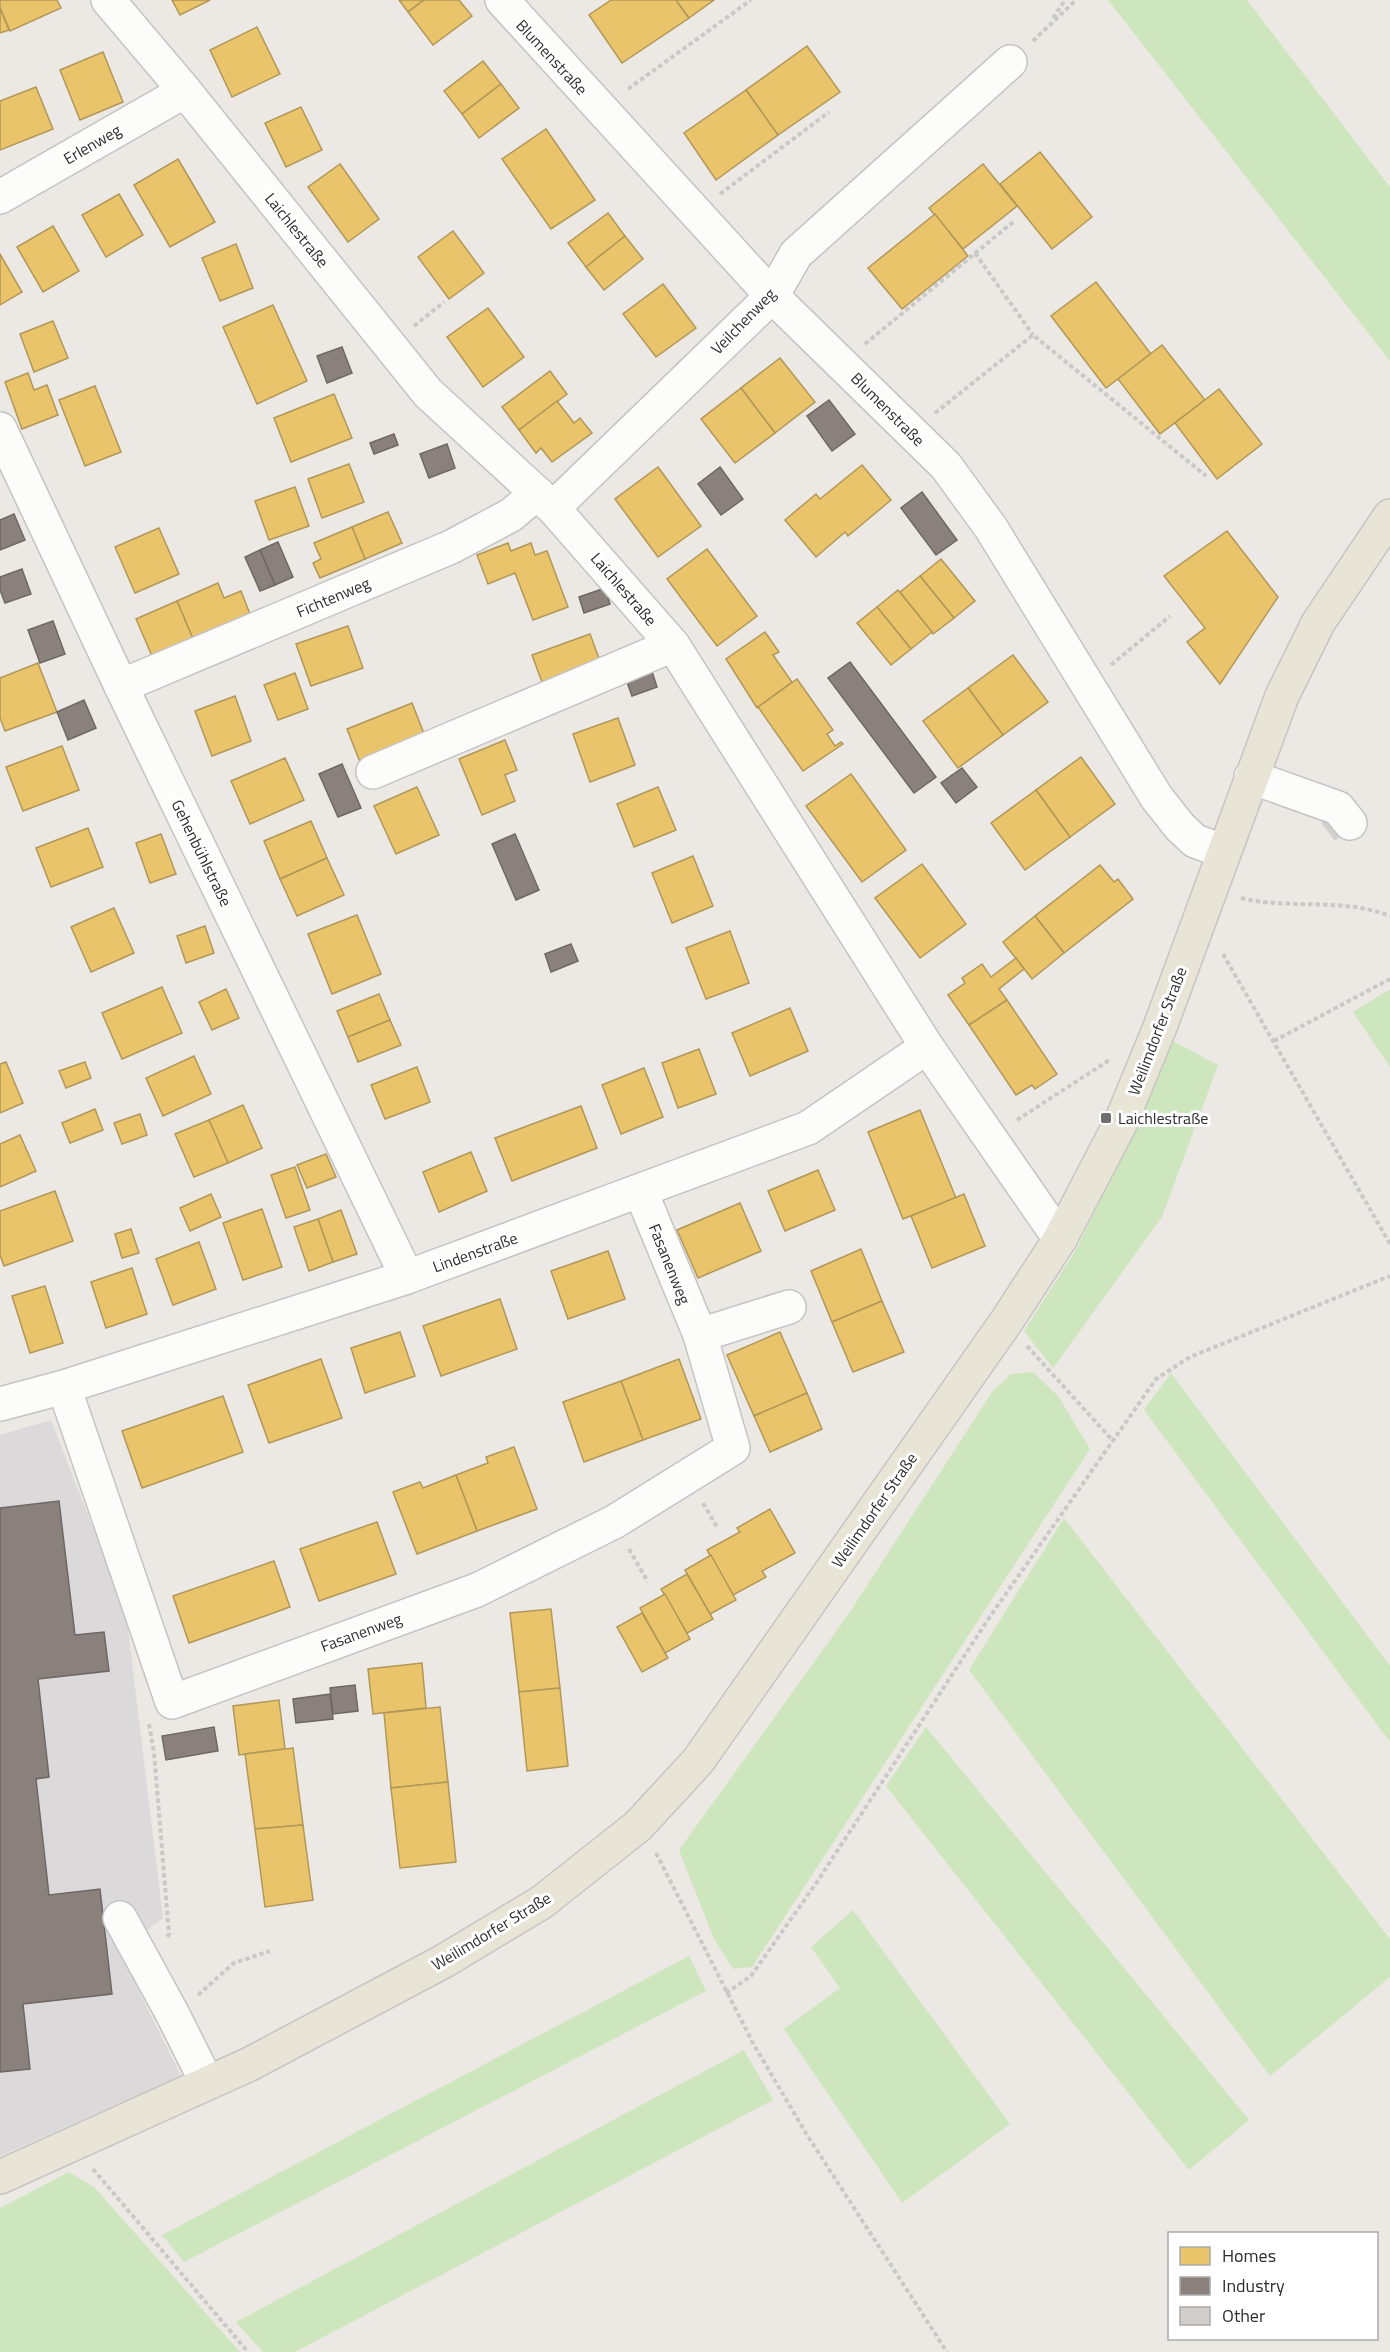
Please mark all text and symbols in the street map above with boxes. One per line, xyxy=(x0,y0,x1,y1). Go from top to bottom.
street label: Blumenstraße xyxy=(510,14,594,100)
street label: Erlenweg xyxy=(59,118,125,170)
street label: Laichlestraße xyxy=(259,187,335,273)
street label: Veilchenweg xyxy=(705,282,781,360)
street label: Blumenstraße xyxy=(846,367,930,451)
street label: Laichlestraße xyxy=(585,547,663,631)
street label: Fichtenweg xyxy=(292,571,374,623)
street label: Gehenbühlstraße xyxy=(166,795,238,911)
street label: Weilimdorfer Straße xyxy=(1121,963,1193,1099)
place label: Laichlestraße xyxy=(1118,1106,1208,1130)
marker: Laichlestraße xyxy=(1099,1111,1113,1125)
street label: Fasanenweg xyxy=(643,1220,697,1308)
street label: Lindenstraße xyxy=(429,1226,521,1278)
street label: Weilimdorfer Straße xyxy=(825,1448,923,1572)
street label: Fasanenweg xyxy=(317,1606,405,1658)
street label: Weilimdorfer Straße xyxy=(427,1886,555,1976)
legend xyxy=(1168,2232,1378,2340)
text: Homes xyxy=(1222,2242,1276,2269)
text: Industry xyxy=(1222,2272,1285,2299)
text: Other xyxy=(1222,2302,1265,2329)

